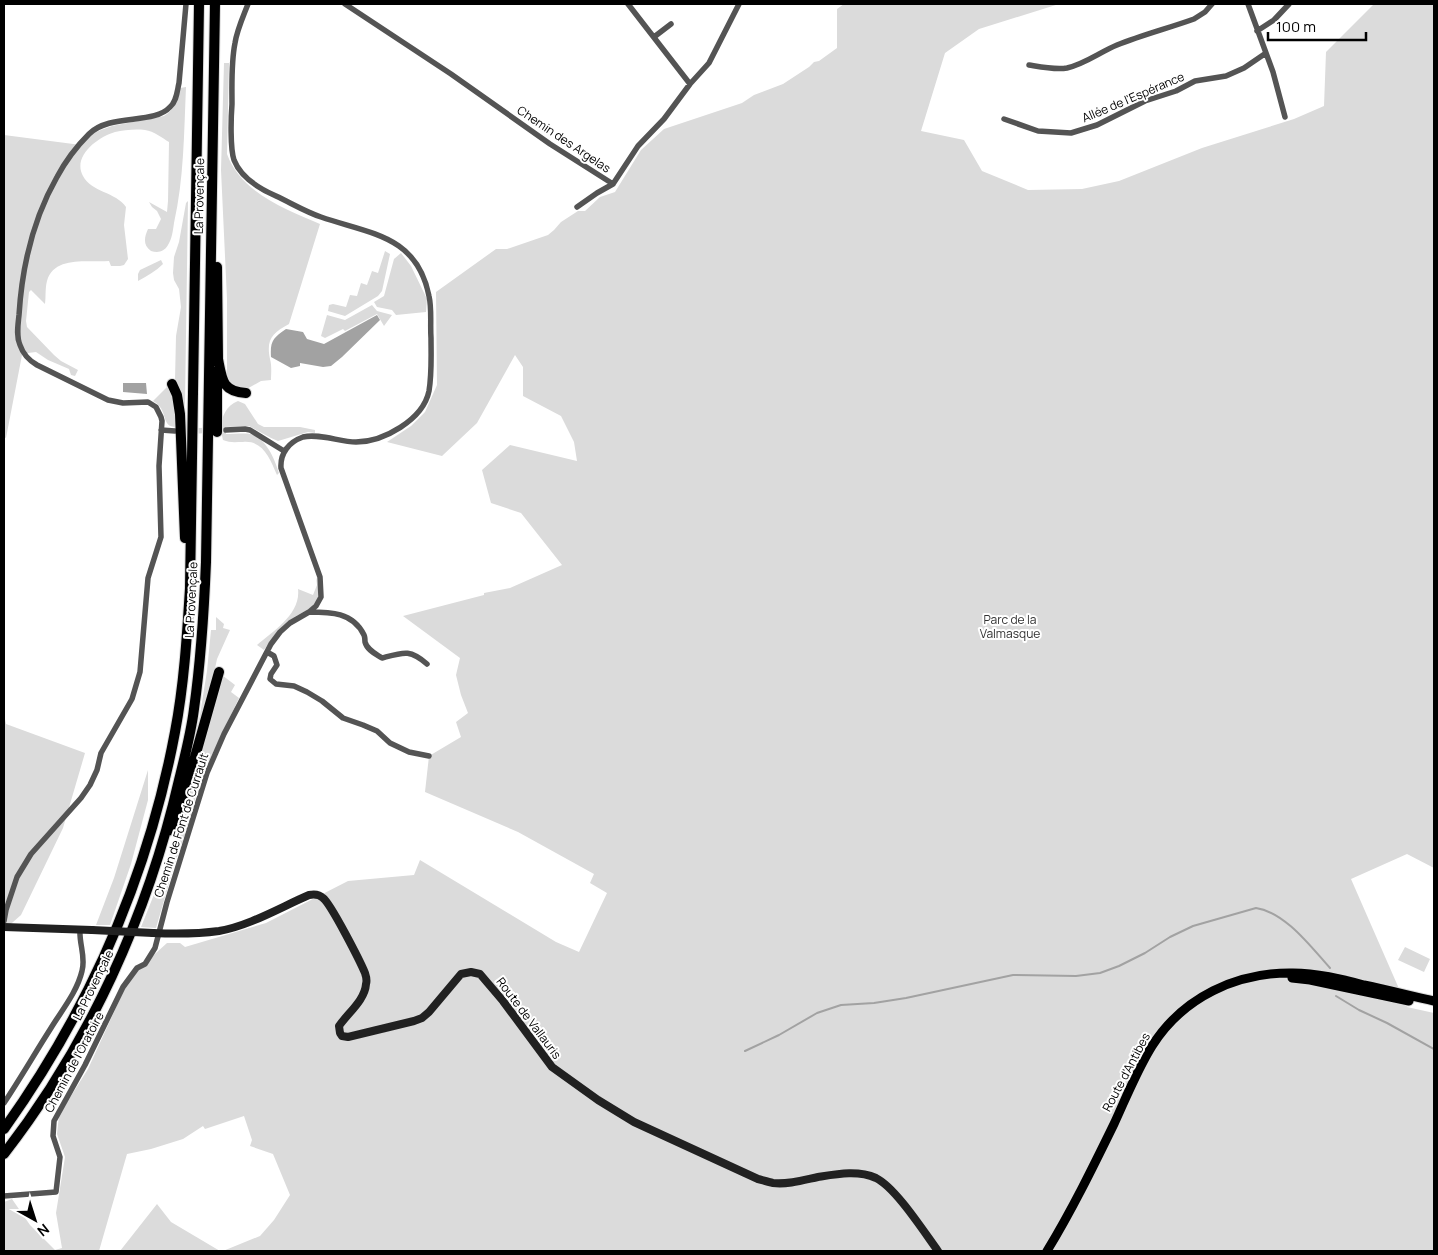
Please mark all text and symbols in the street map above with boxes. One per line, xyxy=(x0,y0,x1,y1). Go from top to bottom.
scale bar xyxy=(1268,10,1366,42)
text: 100 m xyxy=(1276,16,1316,37)
street label: Allée de l'Espérance xyxy=(1079,68,1187,126)
street label: Chemin des Argelas xyxy=(514,101,614,177)
street label: La Provençale xyxy=(190,158,208,234)
street label: La Provençale xyxy=(181,561,201,639)
park label: Parc de la Valmasque xyxy=(980,611,1040,642)
street label: Chemin de Font de Currault xyxy=(150,750,212,899)
street label: La Provençale xyxy=(69,947,117,1023)
street label: Route de Vallauris xyxy=(493,974,565,1062)
street label: Chemin de l'Oratoire xyxy=(40,1009,108,1115)
street label: Route d'Antibes xyxy=(1098,1030,1154,1114)
north arrow xyxy=(10,1195,60,1245)
text: N xyxy=(34,1220,53,1241)

